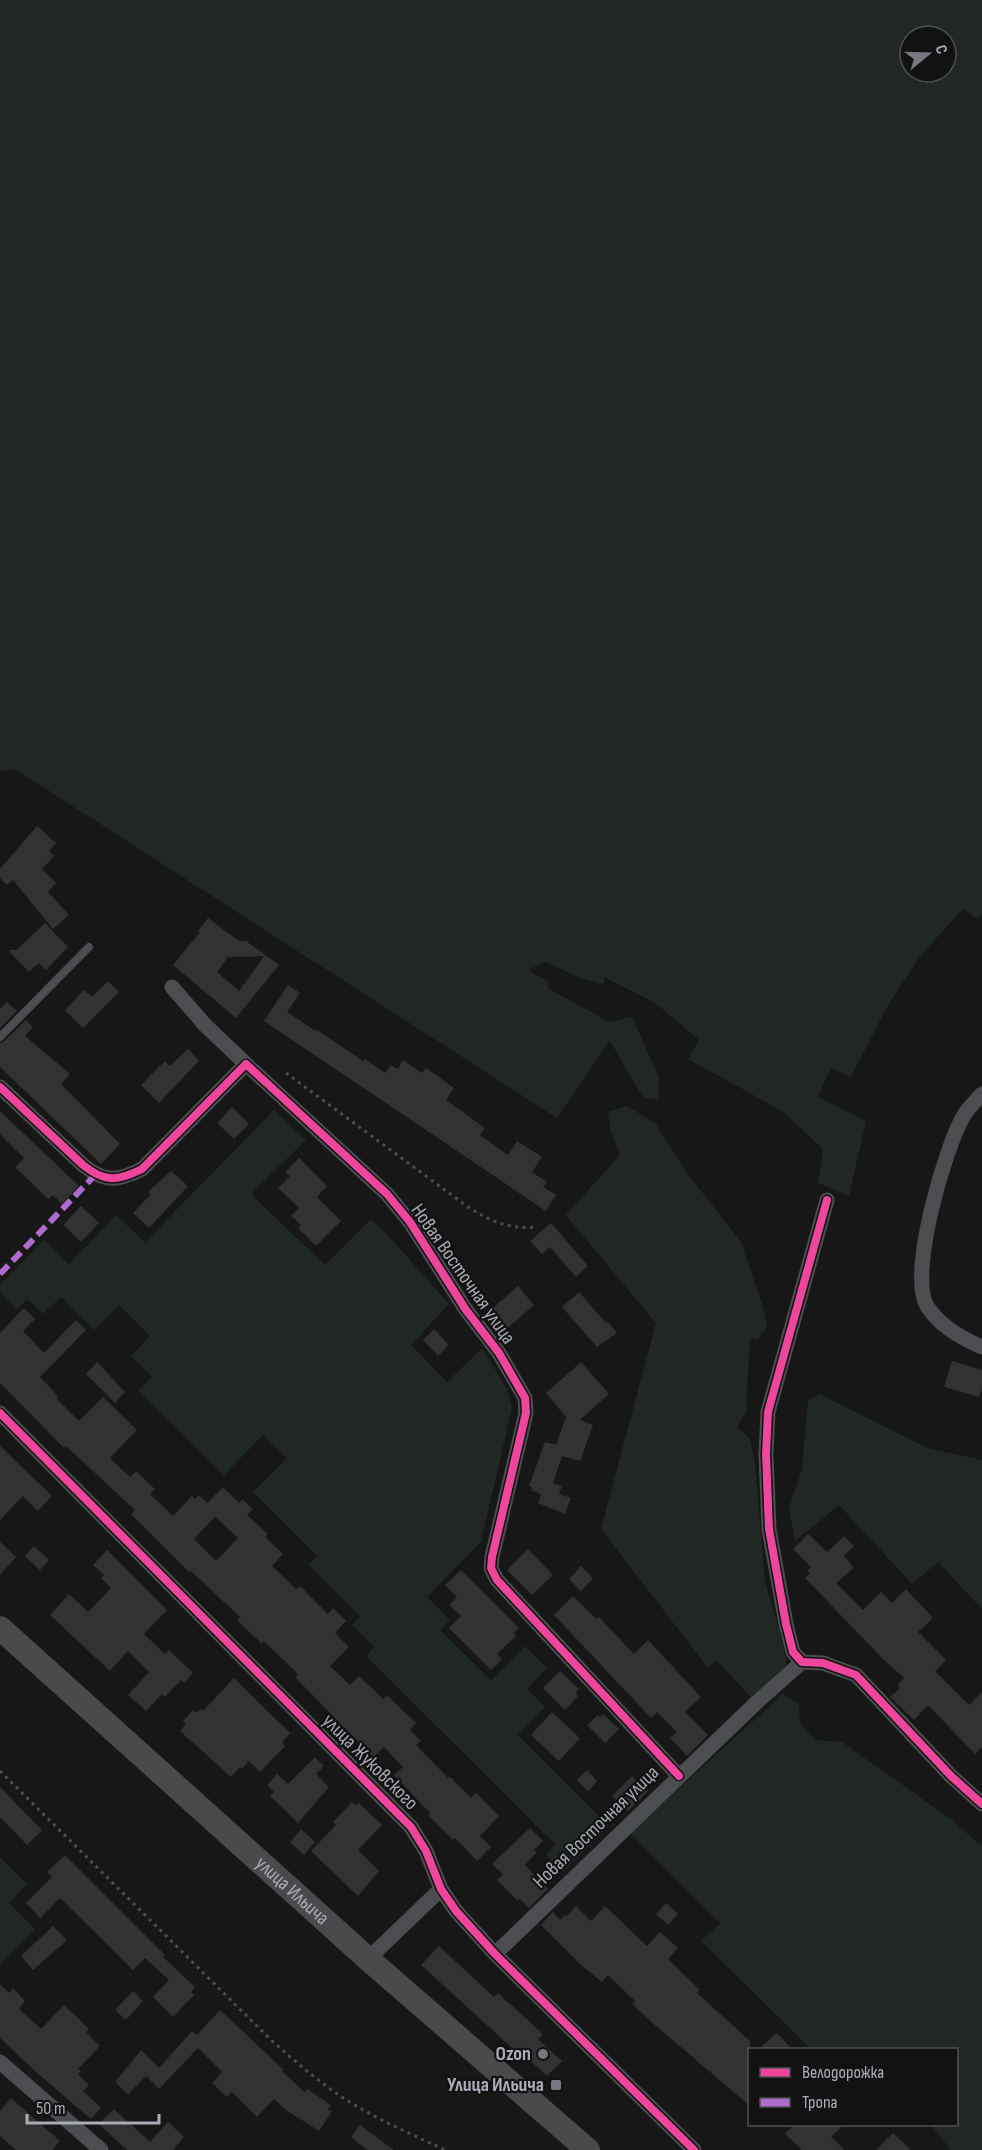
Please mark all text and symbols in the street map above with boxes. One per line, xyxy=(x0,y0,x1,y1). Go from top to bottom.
north arrow xyxy=(898,24,958,84)
text: С xyxy=(930,43,951,57)
street label: Новая Восточная улица xyxy=(406,1199,520,1349)
street label: улица Жуковского xyxy=(317,1709,423,1815)
street label: Новая Восточная улица xyxy=(528,1761,664,1893)
street label: улица Ильича xyxy=(250,1851,334,1930)
place label: Ozon xyxy=(496,2042,531,2066)
marker: Ozon xyxy=(536,2047,550,2061)
legend xyxy=(748,2048,958,2126)
text: Велодорожка xyxy=(802,2062,884,2083)
place label: Улица Ильича xyxy=(447,2073,544,2097)
marker: Улица Ильича xyxy=(549,2078,563,2092)
scale bar xyxy=(27,2087,159,2125)
text: Тропа xyxy=(802,2092,838,2113)
text: 50 m xyxy=(36,2098,66,2119)

